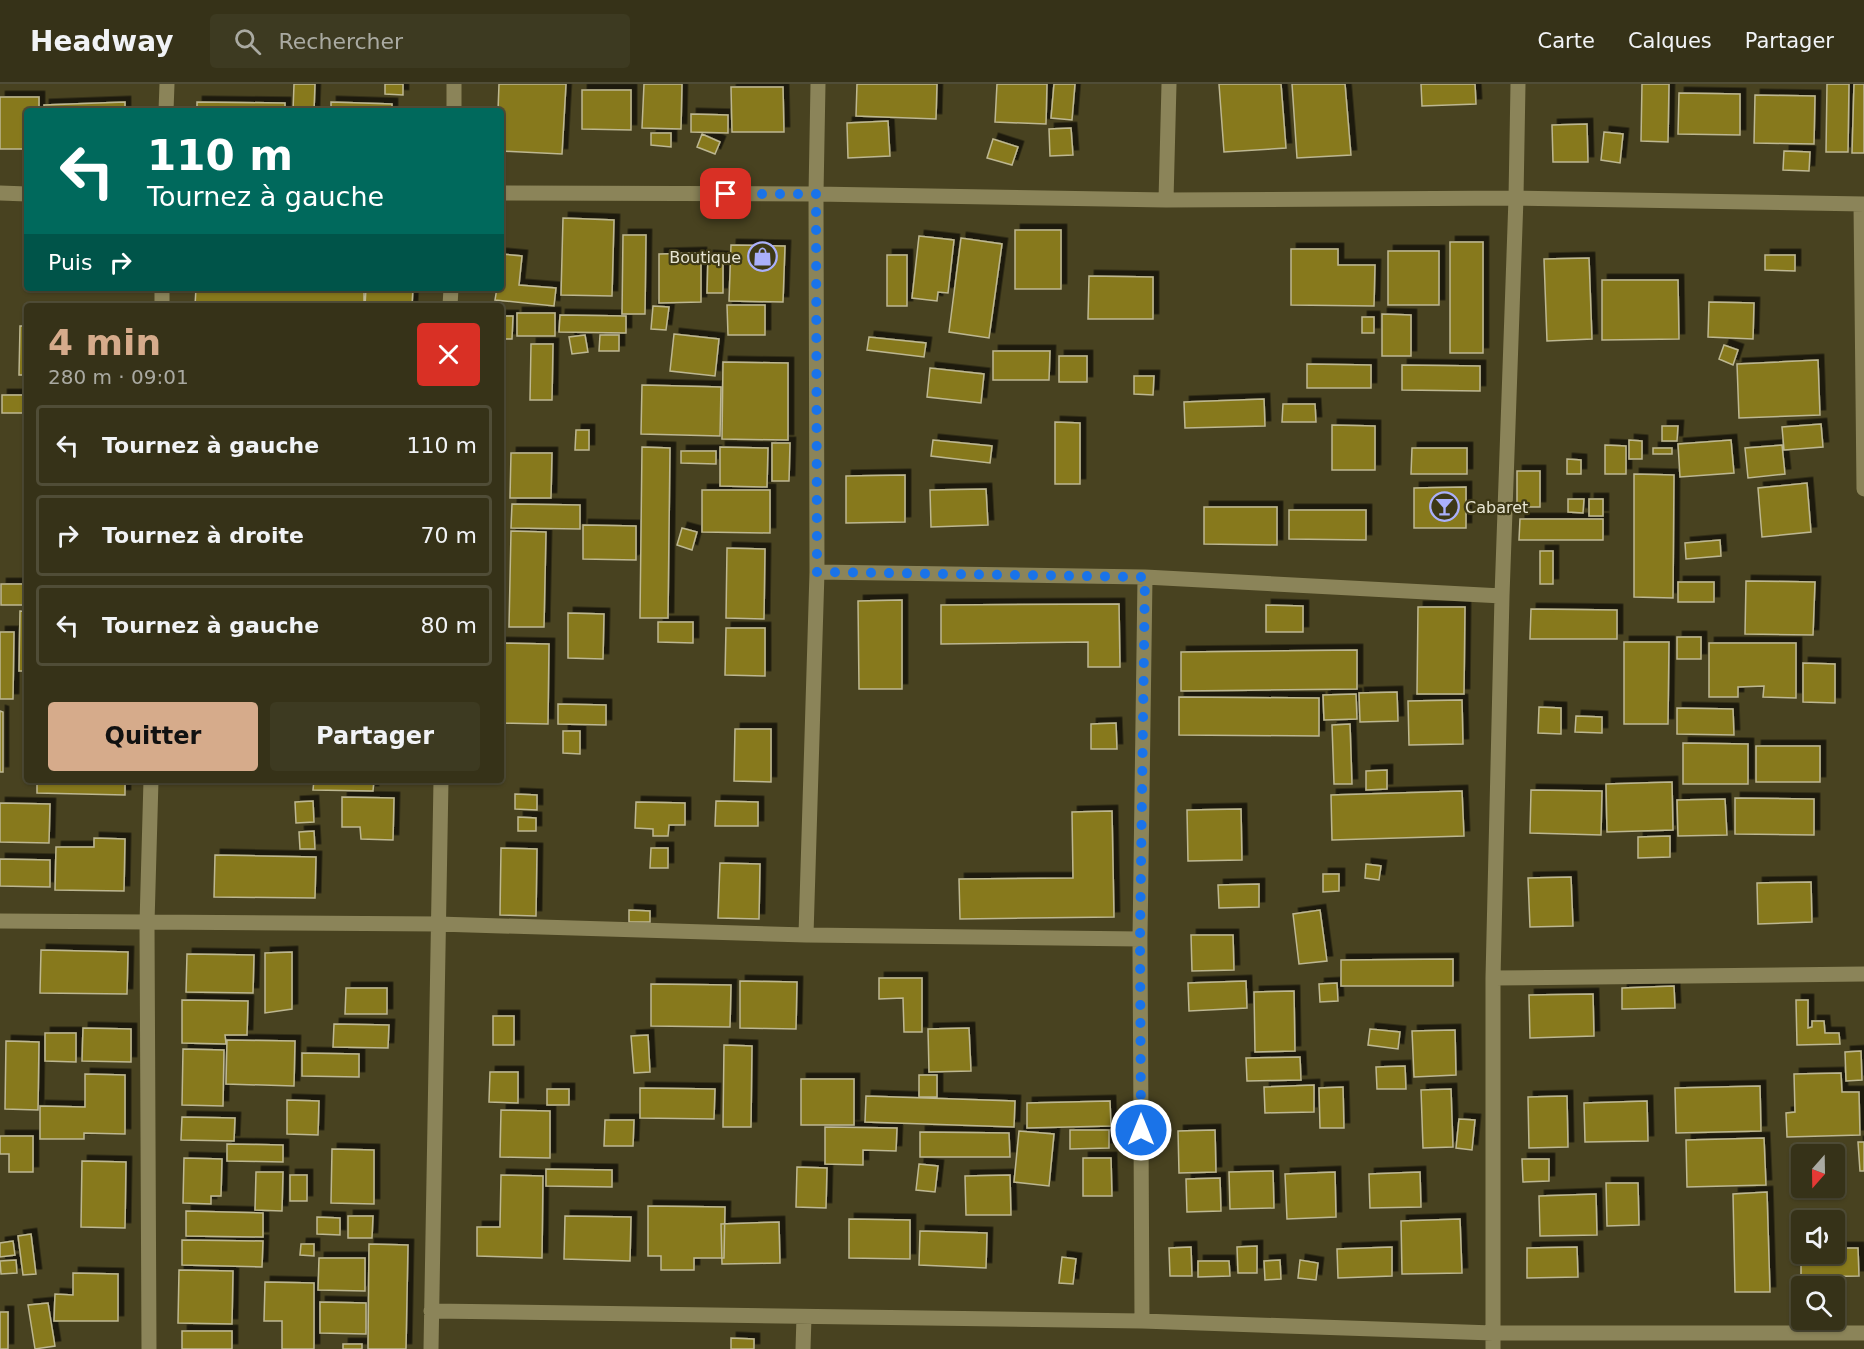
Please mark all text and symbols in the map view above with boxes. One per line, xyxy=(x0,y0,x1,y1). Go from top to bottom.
search box xyxy=(210,14,630,68)
text: Headway xyxy=(30,25,174,58)
icon: search xyxy=(231,25,264,58)
text: Rechercher xyxy=(279,29,403,54)
text: Carte xyxy=(1538,29,1595,53)
text: Calques xyxy=(1628,29,1712,53)
text: Partager xyxy=(1745,29,1834,53)
text: 110 m xyxy=(147,131,293,180)
icon: left xyxy=(48,132,126,210)
pin xyxy=(700,168,751,219)
icon: arrive xyxy=(709,177,742,210)
text: Tournez à gauche xyxy=(147,181,384,212)
shop icon: Boutique xyxy=(746,241,778,273)
icon: right xyxy=(104,246,137,279)
place label: Boutique xyxy=(669,248,741,267)
text: Puis xyxy=(48,250,92,275)
text: 4 min xyxy=(48,322,161,363)
button: close xyxy=(417,323,480,386)
text: 280 m · 09:01 xyxy=(48,365,189,389)
icon: left xyxy=(51,429,84,462)
text: Tournez à gauche xyxy=(102,433,319,458)
text: 110 m xyxy=(407,433,477,458)
bar icon: Cabaret xyxy=(1428,491,1460,523)
place label: Cabaret xyxy=(1465,498,1528,517)
icon: right xyxy=(51,519,84,552)
text: Tournez à droite xyxy=(102,523,304,548)
text: 70 m xyxy=(421,523,477,548)
icon: left xyxy=(51,609,84,642)
text: Tournez à gauche xyxy=(102,613,319,638)
text: 80 m xyxy=(421,613,477,638)
button: Quitter xyxy=(48,702,258,771)
button: Partager xyxy=(270,702,480,771)
position arrow xyxy=(1109,1098,1173,1162)
north arrow xyxy=(1791,1144,1845,1198)
map controls xyxy=(1791,1144,1845,1330)
button: sound xyxy=(1791,1210,1845,1264)
button: search xyxy=(1791,1276,1845,1330)

